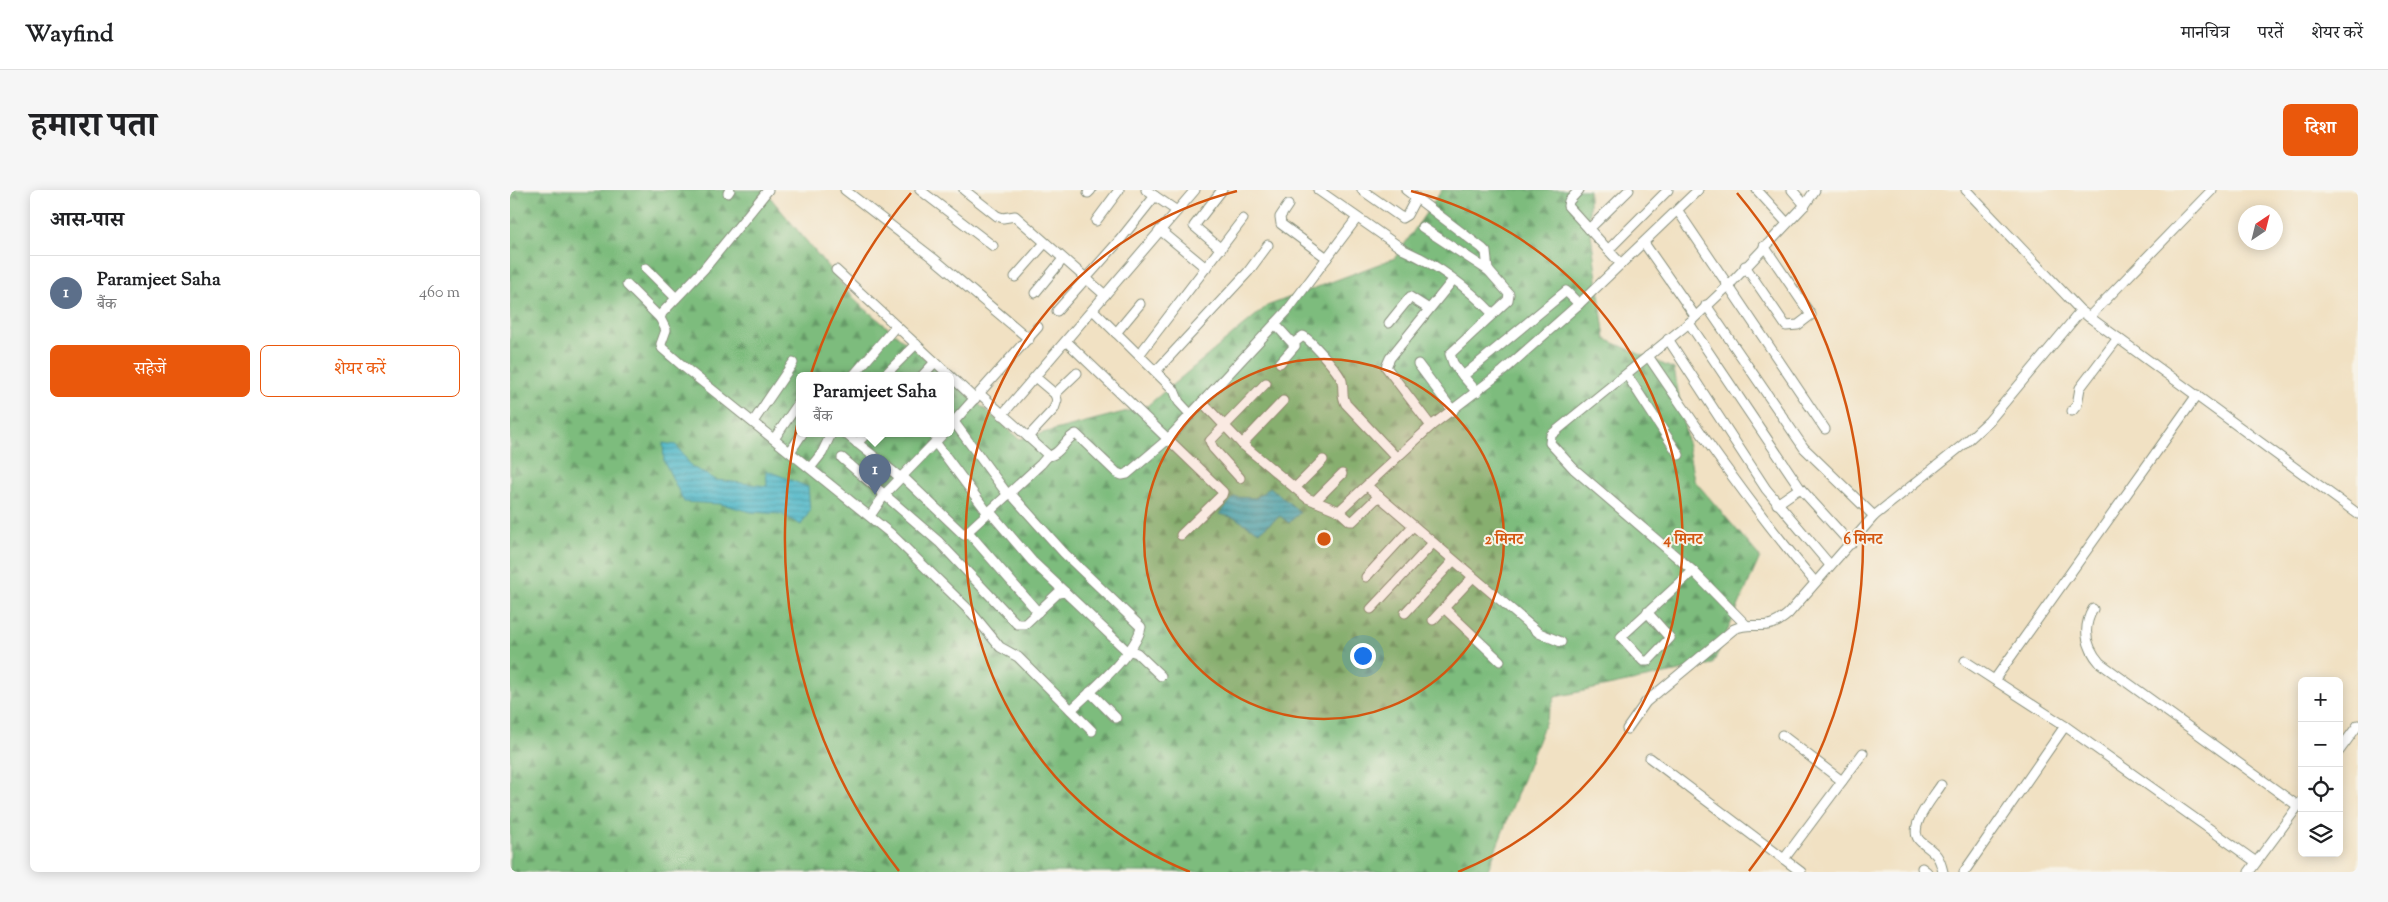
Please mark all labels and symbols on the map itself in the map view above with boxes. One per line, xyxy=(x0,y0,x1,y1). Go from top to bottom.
north arrow xyxy=(2238,205,2283,250)
pin: 1 xyxy=(859,454,891,495)
centre of rings xyxy=(1315,530,1333,548)
text: 2 मिनट xyxy=(1485,530,1525,551)
text: 4 मिनट xyxy=(1662,530,1704,551)
text: 6 मिनट xyxy=(1843,530,1884,551)
your location xyxy=(1350,643,1376,669)

